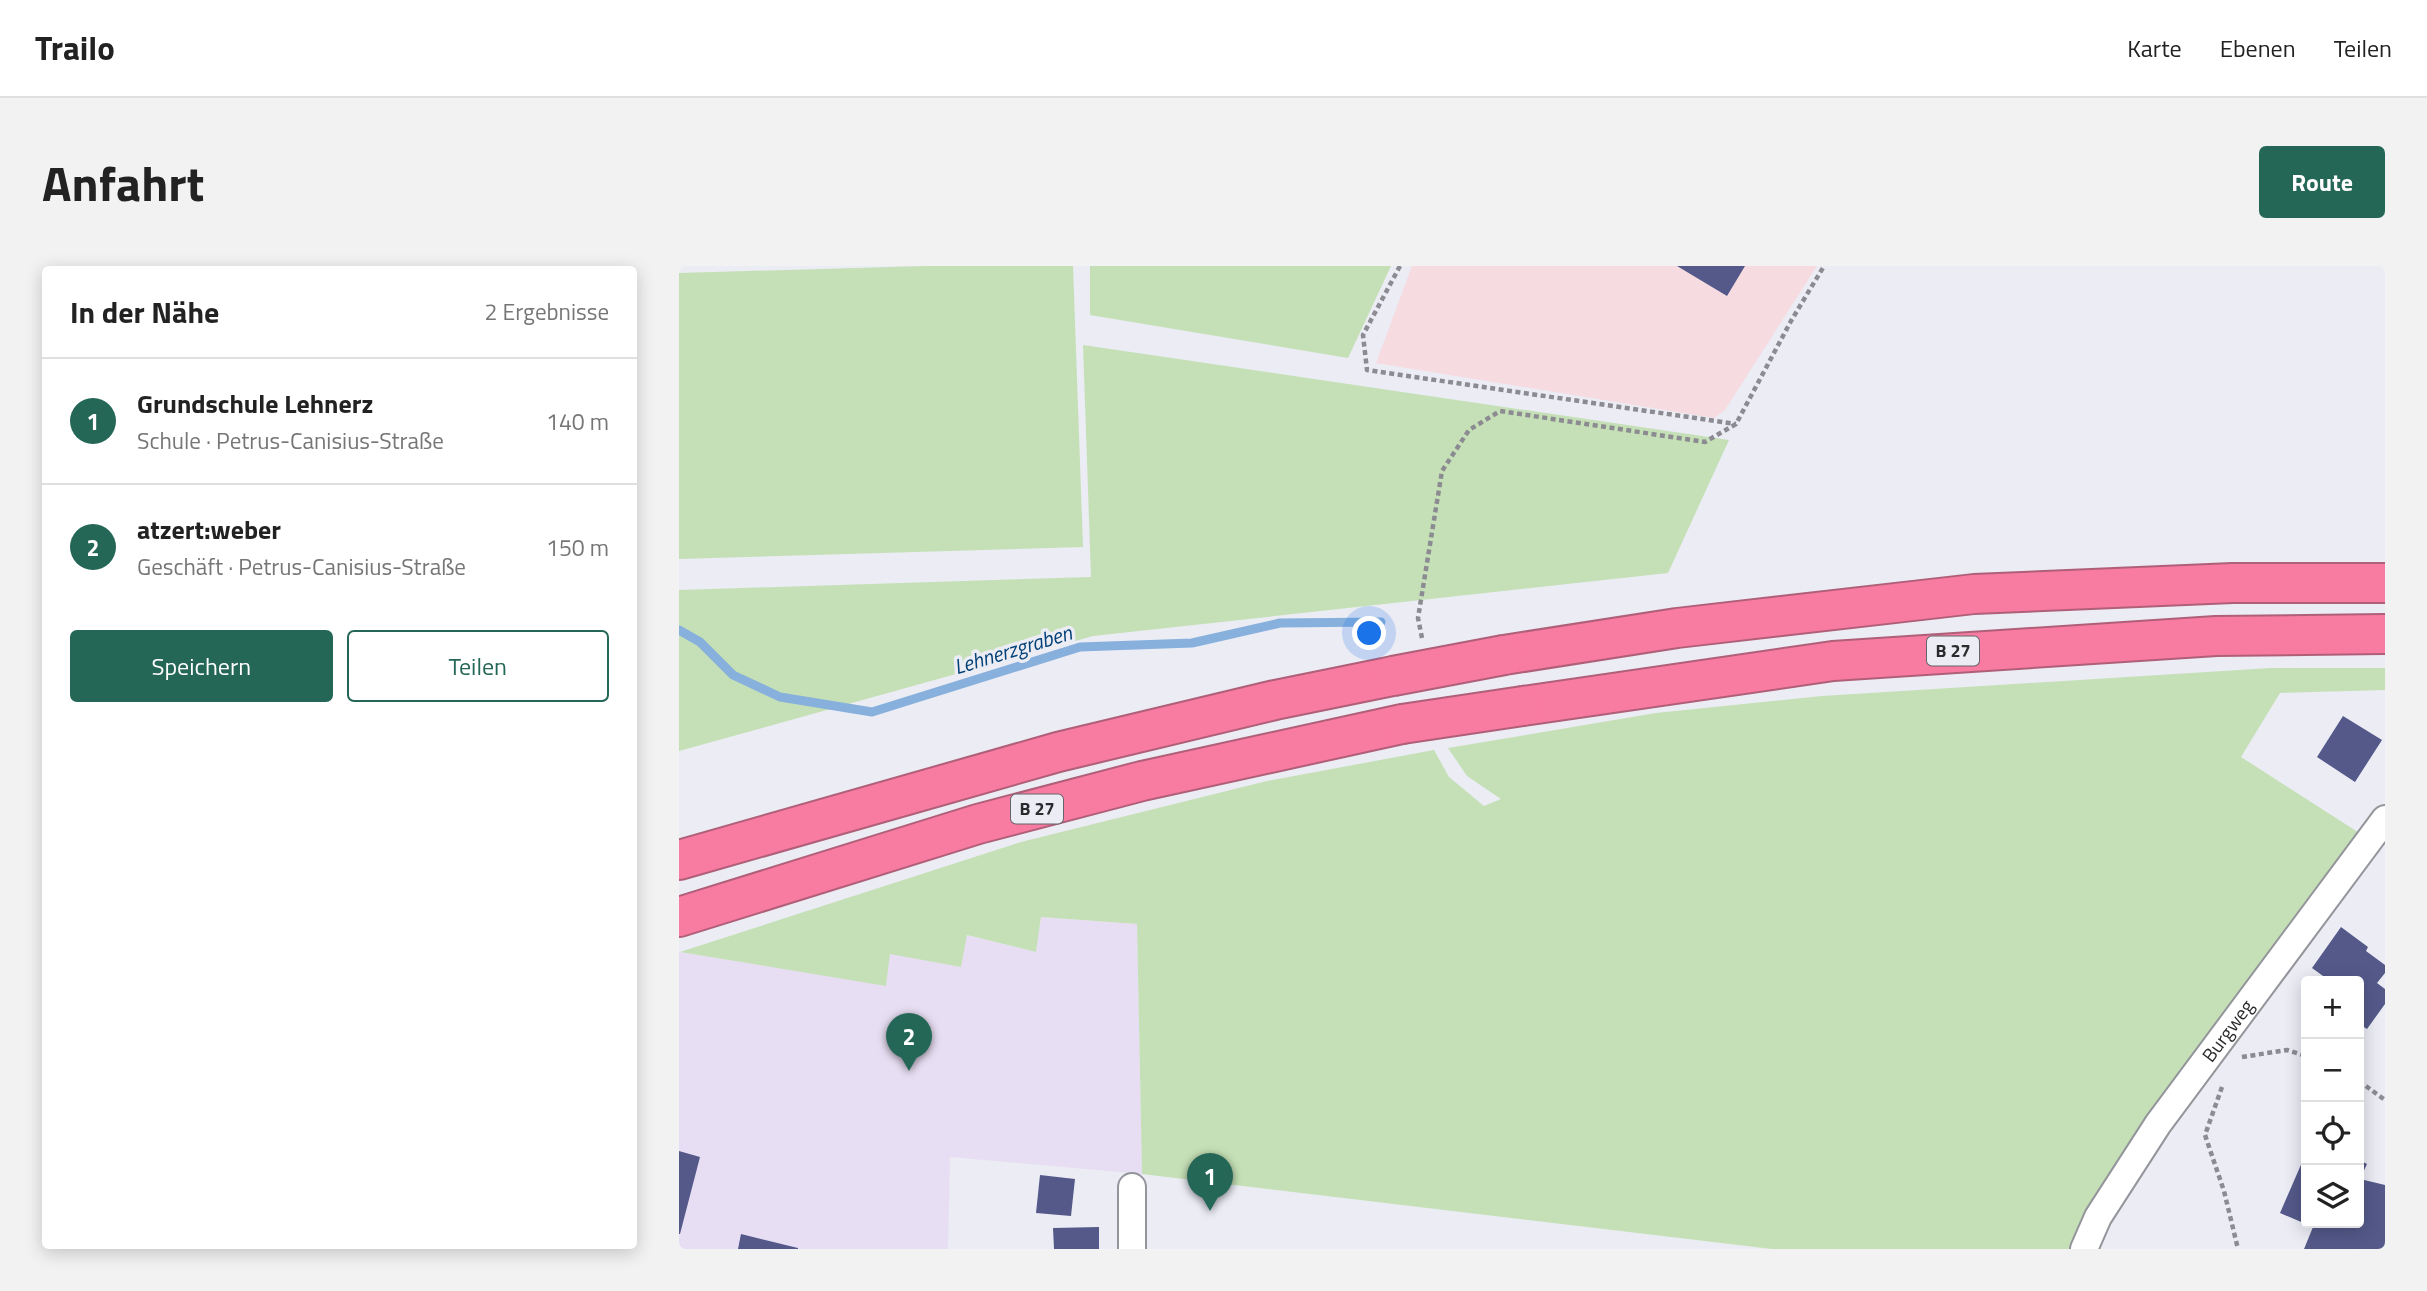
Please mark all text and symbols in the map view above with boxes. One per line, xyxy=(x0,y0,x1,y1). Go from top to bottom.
text: Trailo xyxy=(35,23,115,73)
text: Karte xyxy=(2127,30,2182,66)
text: Ebenen xyxy=(2220,30,2296,66)
text: Teilen xyxy=(2334,30,2392,66)
text: Anfahrt xyxy=(42,145,204,220)
button: Route xyxy=(2259,146,2385,218)
text: In der Nähe xyxy=(70,289,219,335)
text: 2 Ergebnisse xyxy=(485,294,609,329)
text: Grundschule Lehnerz xyxy=(137,384,373,423)
text: 1 xyxy=(87,404,99,439)
text: 140 m xyxy=(546,404,609,439)
text: Schule · Petrus-Canisius-Straße xyxy=(137,423,444,458)
text: atzert:weber xyxy=(137,510,281,549)
text: 2 xyxy=(87,530,99,565)
text: 150 m xyxy=(546,530,609,565)
text: Geschäft · Petrus-Canisius-Straße xyxy=(137,549,466,584)
water label: Lehnerzgraben xyxy=(950,616,1076,682)
your location xyxy=(1352,616,1386,650)
button: Speichern xyxy=(70,630,333,702)
button: Teilen xyxy=(347,630,609,702)
road number: B 27 xyxy=(1927,636,1979,666)
road number: B 27 xyxy=(1011,794,1063,824)
map controls xyxy=(2301,976,2364,1228)
button: + xyxy=(2301,976,2364,1039)
street label: Burgweg xyxy=(2194,993,2260,1068)
pin: 2 xyxy=(886,1013,932,1071)
button: − xyxy=(2301,1039,2364,1102)
button: locate xyxy=(2301,1102,2364,1165)
pin: 1 xyxy=(1187,1153,1233,1211)
button: layers xyxy=(2301,1165,2364,1228)

